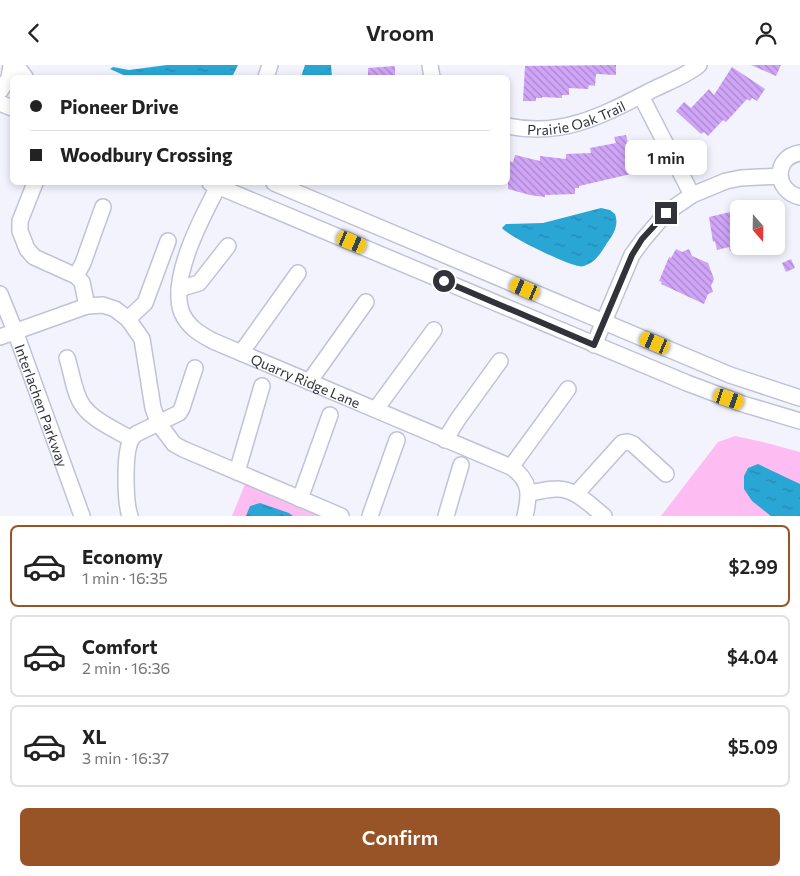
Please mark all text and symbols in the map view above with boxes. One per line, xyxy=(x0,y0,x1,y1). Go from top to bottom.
icon: back xyxy=(20,19,48,47)
text: Vroom xyxy=(366,19,434,46)
icon: person xyxy=(752,19,780,47)
text: Pioneer Drive xyxy=(60,95,178,118)
street label: Prairie Oak Trail xyxy=(527,97,628,138)
callout: 1 min xyxy=(625,141,707,175)
text: Woodbury Crossing xyxy=(60,143,232,166)
text: 1 min xyxy=(647,148,685,167)
north arrow xyxy=(730,200,785,255)
map controls xyxy=(730,200,785,255)
route end xyxy=(655,202,677,224)
car xyxy=(335,229,368,255)
route start xyxy=(433,270,455,292)
car xyxy=(508,276,541,302)
car xyxy=(638,330,671,356)
street label: Interlachen Parkway xyxy=(12,342,72,469)
street label: Quarry Ridge Lane xyxy=(248,350,363,411)
car xyxy=(712,387,745,411)
icon: car xyxy=(22,544,67,589)
text: Economy xyxy=(82,545,163,568)
text: $2.99 xyxy=(729,555,778,578)
text: 1 min · 16:35 xyxy=(82,568,168,587)
icon: car xyxy=(22,634,67,679)
text: Comfort xyxy=(82,635,158,658)
text: $4.04 xyxy=(727,645,778,668)
text: 2 min · 16:36 xyxy=(82,658,170,677)
icon: car xyxy=(22,724,67,769)
text: XL xyxy=(82,725,107,748)
text: $5.09 xyxy=(728,735,778,758)
text: 3 min · 16:37 xyxy=(82,748,169,767)
button: Confirm xyxy=(20,808,780,866)

